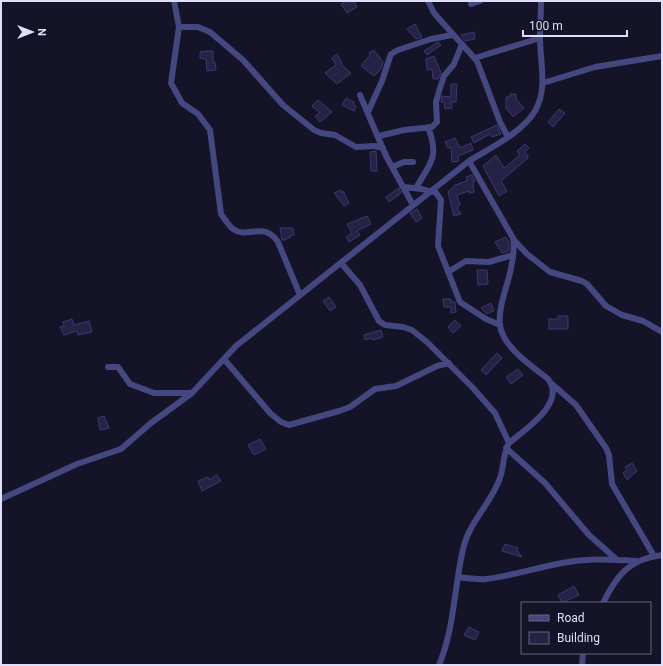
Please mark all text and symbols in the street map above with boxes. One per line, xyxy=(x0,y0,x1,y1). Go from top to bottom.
north arrow xyxy=(12,12,52,52)
scale bar xyxy=(523,12,627,38)
text: 100 m xyxy=(529,19,563,33)
text: N xyxy=(35,28,48,36)
legend xyxy=(521,602,651,654)
text: Road xyxy=(557,611,585,625)
text: Building xyxy=(557,631,600,645)

